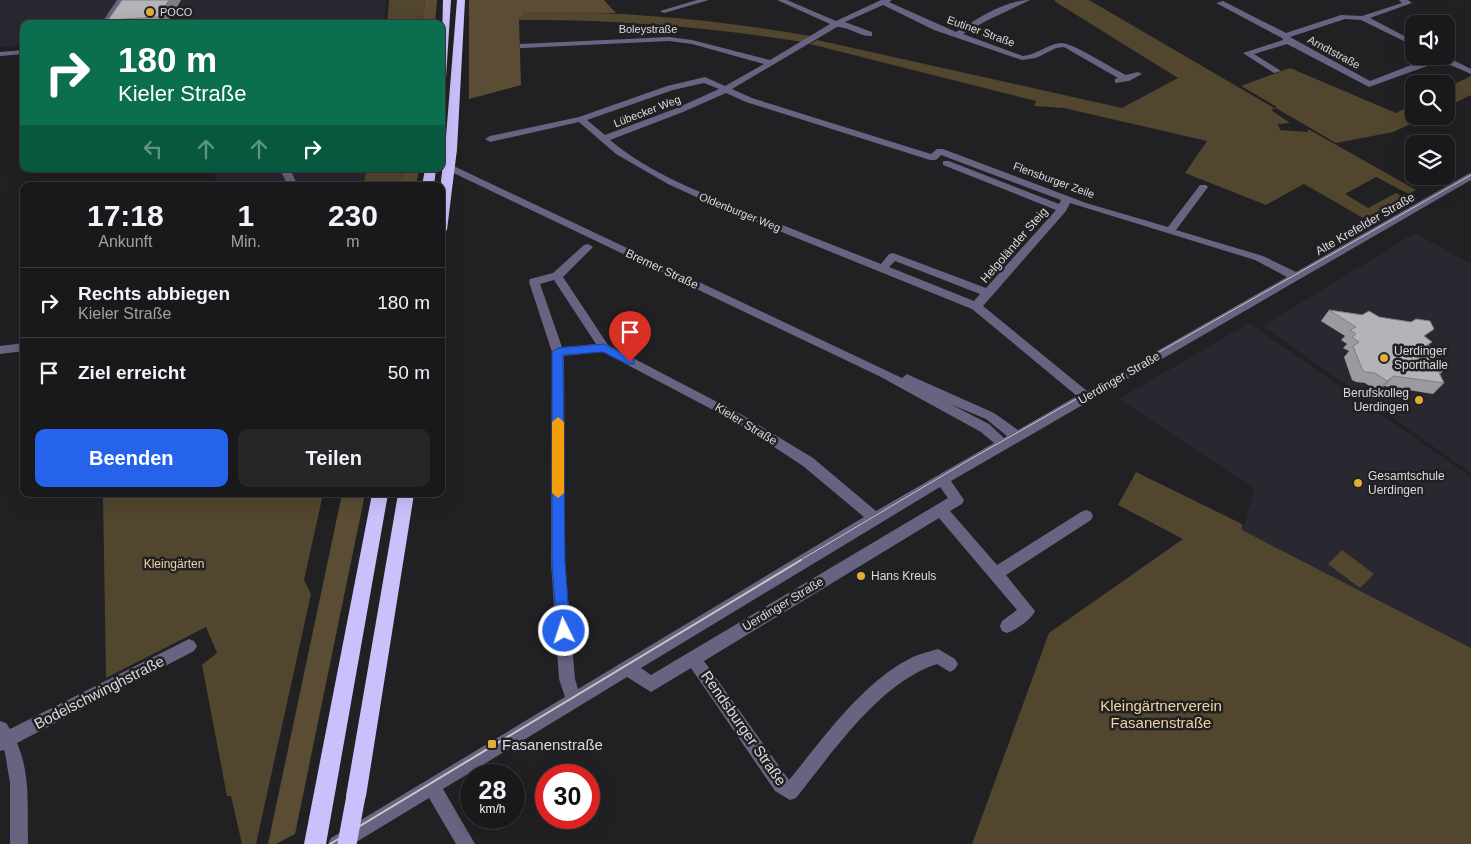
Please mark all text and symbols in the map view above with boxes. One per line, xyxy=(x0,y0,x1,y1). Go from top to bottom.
marker: POCO xyxy=(144,6,156,18)
place label: POCO xyxy=(160,6,193,18)
street label: Eutiner Straße xyxy=(946,13,1016,49)
map controls xyxy=(1405,15,1455,185)
button: sound xyxy=(1405,15,1455,65)
street label: Boleystraße xyxy=(619,23,677,35)
street label: Arndtstraße xyxy=(1306,33,1362,71)
icon: right xyxy=(35,40,100,105)
text: 180 m xyxy=(118,40,217,79)
button: search xyxy=(1405,75,1455,125)
text: Kieler Straße xyxy=(118,81,246,106)
street label: Lübecker Weg xyxy=(612,93,682,129)
icon: left xyxy=(139,135,167,163)
icon: ahead xyxy=(192,135,220,163)
icon: ahead xyxy=(245,135,273,163)
icon: right xyxy=(298,135,326,163)
button: layers xyxy=(1405,135,1455,185)
street label: Flensburger Zeile xyxy=(1012,160,1096,200)
street label: Oldenburger Weg xyxy=(698,190,782,234)
street label: Alte Krefelder Straße xyxy=(1313,190,1417,258)
text: 17:18 xyxy=(87,199,164,232)
text: 1 xyxy=(237,199,254,232)
text: 230 xyxy=(328,199,378,232)
street label: Helgoländer Steig xyxy=(977,204,1051,286)
text: Ankunft xyxy=(98,233,152,250)
text: Min. xyxy=(231,233,261,250)
text: m xyxy=(346,233,360,250)
street label: Bremer Straße xyxy=(623,246,701,292)
text: Rechts abbiegen xyxy=(78,283,230,304)
icon: right xyxy=(35,289,63,317)
text: 180 m xyxy=(377,292,430,313)
text: Kieler Straße xyxy=(78,305,171,322)
pin xyxy=(609,311,651,362)
icon: arrive xyxy=(616,318,644,346)
place label: Uerdinger Sporthalle xyxy=(1394,344,1448,372)
street label: Uerdinger Straße xyxy=(1076,349,1163,407)
marker: Uerdinger Sporthalle xyxy=(1378,352,1390,364)
icon: arrive xyxy=(35,359,63,387)
text: Ziel erreicht xyxy=(78,362,186,383)
text: 50 m xyxy=(388,362,430,383)
place label: Berufskolleg Uerdingen xyxy=(1343,386,1409,414)
marker: Berufskolleg Uerdingen xyxy=(1413,394,1425,406)
street label: Kieler Straße xyxy=(712,400,780,448)
button: Beenden xyxy=(35,429,228,487)
button: Teilen xyxy=(238,429,430,487)
place label: Gesamtschule Uerdingen xyxy=(1368,469,1445,497)
marker: Gesamtschule Uerdingen xyxy=(1352,477,1364,489)
park label: Kleingärten xyxy=(144,557,204,571)
place label: Hans Kreuls xyxy=(871,569,936,583)
marker: Hans Kreuls xyxy=(855,570,867,582)
street label: Uerdinger Straße xyxy=(740,574,826,634)
position arrow xyxy=(537,604,589,656)
street label: Bodelschwinghstraße xyxy=(31,652,167,732)
street label: Rendsburger Straße xyxy=(698,667,790,789)
park label: Kleingärtnerverein Fasanenstraße xyxy=(1100,697,1222,731)
place label: Fasanenstraße xyxy=(502,736,603,753)
marker: Fasanenstraße xyxy=(486,738,498,750)
speed limit sign: 30 xyxy=(535,764,600,829)
text: 28 xyxy=(479,776,506,804)
text: km/h xyxy=(479,802,506,816)

